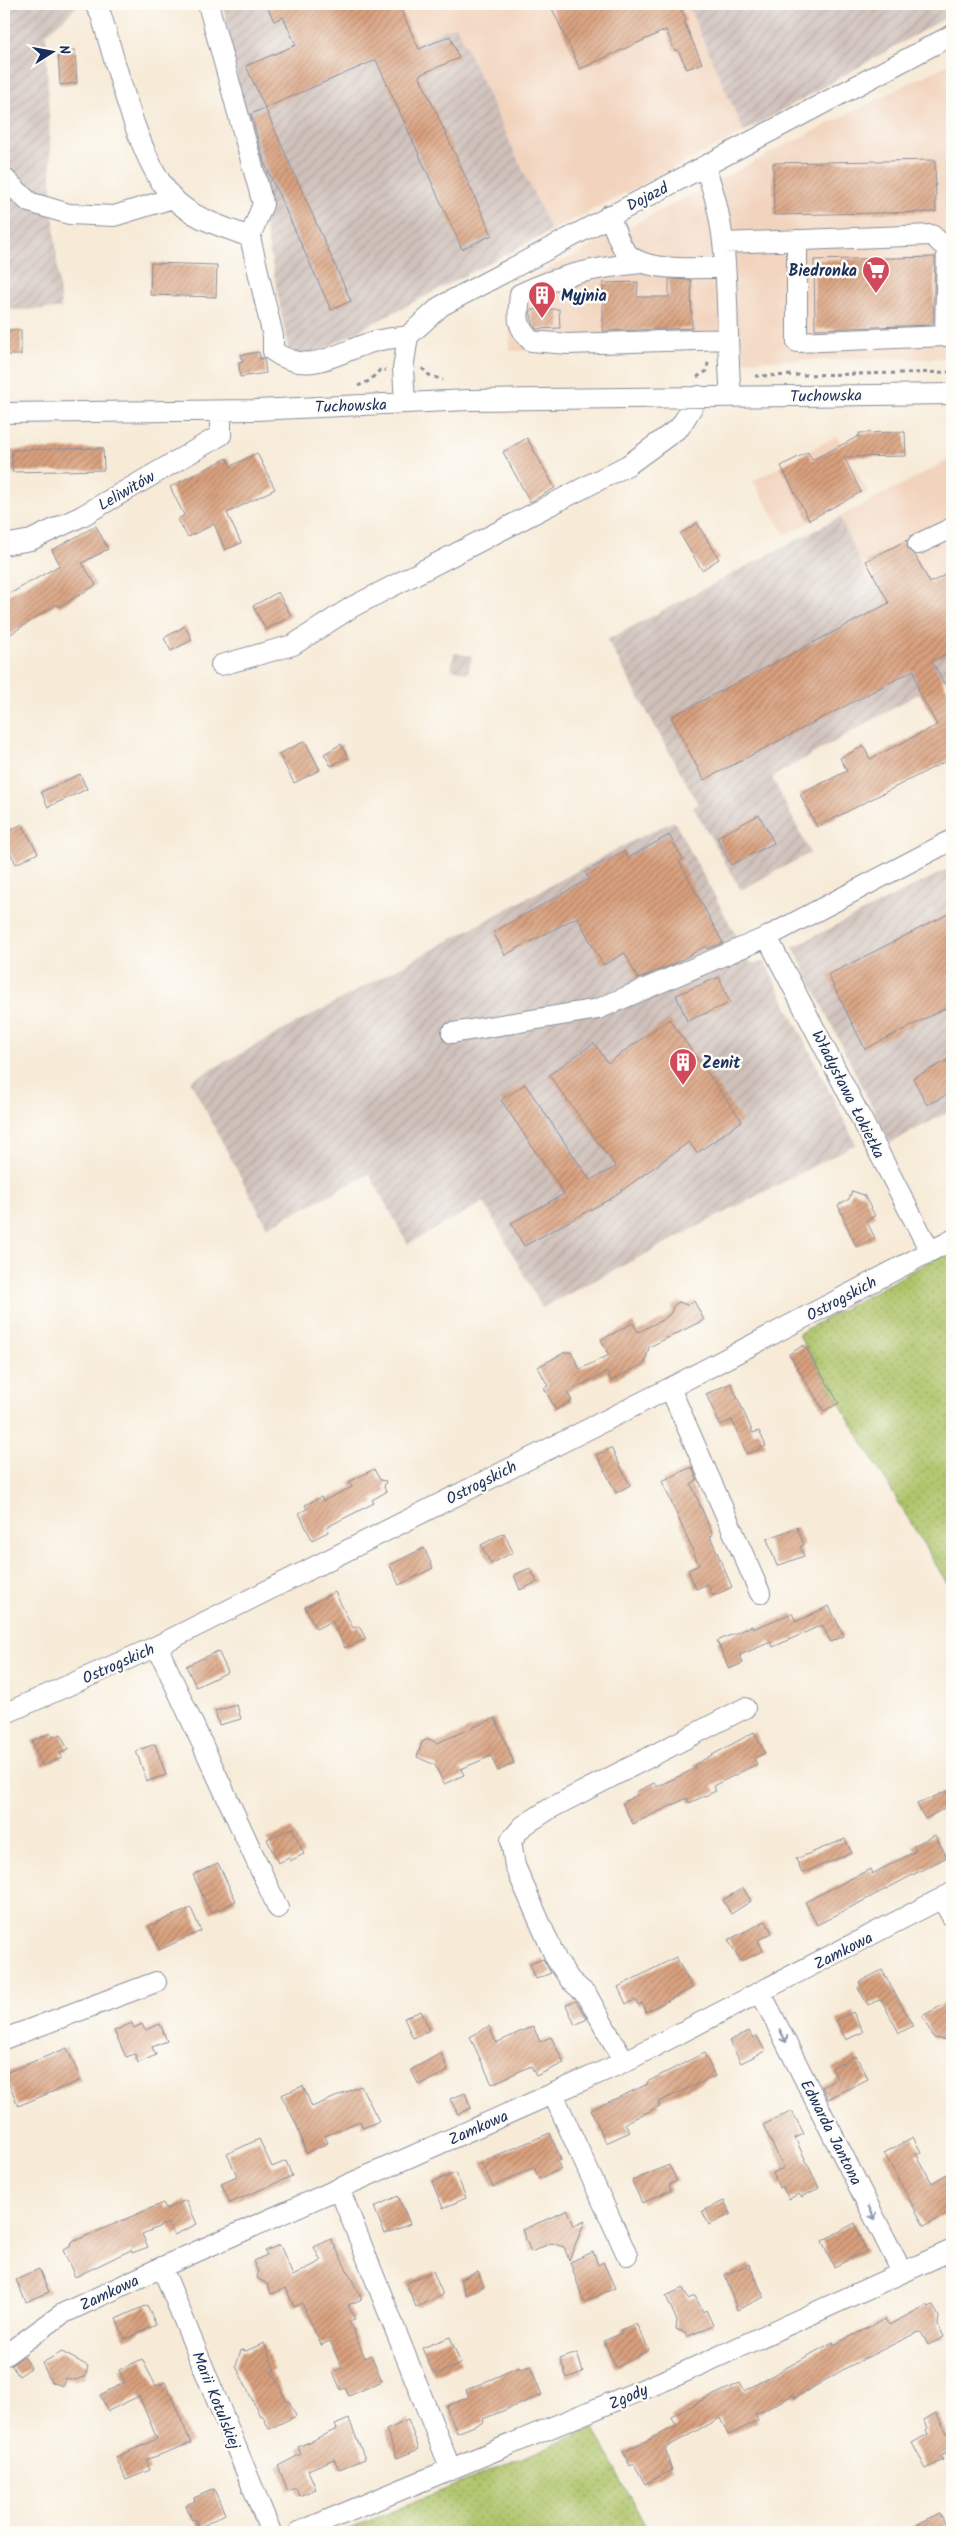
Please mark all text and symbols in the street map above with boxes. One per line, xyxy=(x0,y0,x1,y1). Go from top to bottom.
north arrow xyxy=(28,28,78,78)
text: N xyxy=(52,43,75,56)
street label: Dojazd xyxy=(622,176,674,219)
supermarket icon: Biedronka xyxy=(861,255,891,294)
place label: Biedronka xyxy=(788,259,857,284)
building icon: Myjnia xyxy=(527,280,557,319)
place label: Myjnia xyxy=(561,284,607,309)
street label: Tuchowska xyxy=(790,383,862,410)
street label: Tuchowska xyxy=(315,393,387,420)
street label: Leliwitów xyxy=(93,465,160,518)
street label: Władysława Łokietka xyxy=(804,1026,891,1163)
building icon: Zenit xyxy=(668,1047,698,1086)
place label: Zenit xyxy=(702,1051,741,1076)
street label: Ostrogskich xyxy=(802,1270,881,1328)
street label: Ostrogskich xyxy=(442,1455,522,1512)
street label: Ostrogskich xyxy=(78,1637,159,1691)
street label: Zamkowa xyxy=(810,1926,878,1977)
one-way arrow xyxy=(779,2028,788,2043)
street label: Edwarda Jantona xyxy=(793,2075,868,2190)
street label: Zamkowa xyxy=(445,2104,513,2153)
one-way arrow xyxy=(867,2205,877,2220)
street label: Zamkowa xyxy=(76,2269,144,2318)
street label: Marii Kotulskiej xyxy=(185,2348,247,2454)
street label: Zgody xyxy=(605,2378,652,2417)

